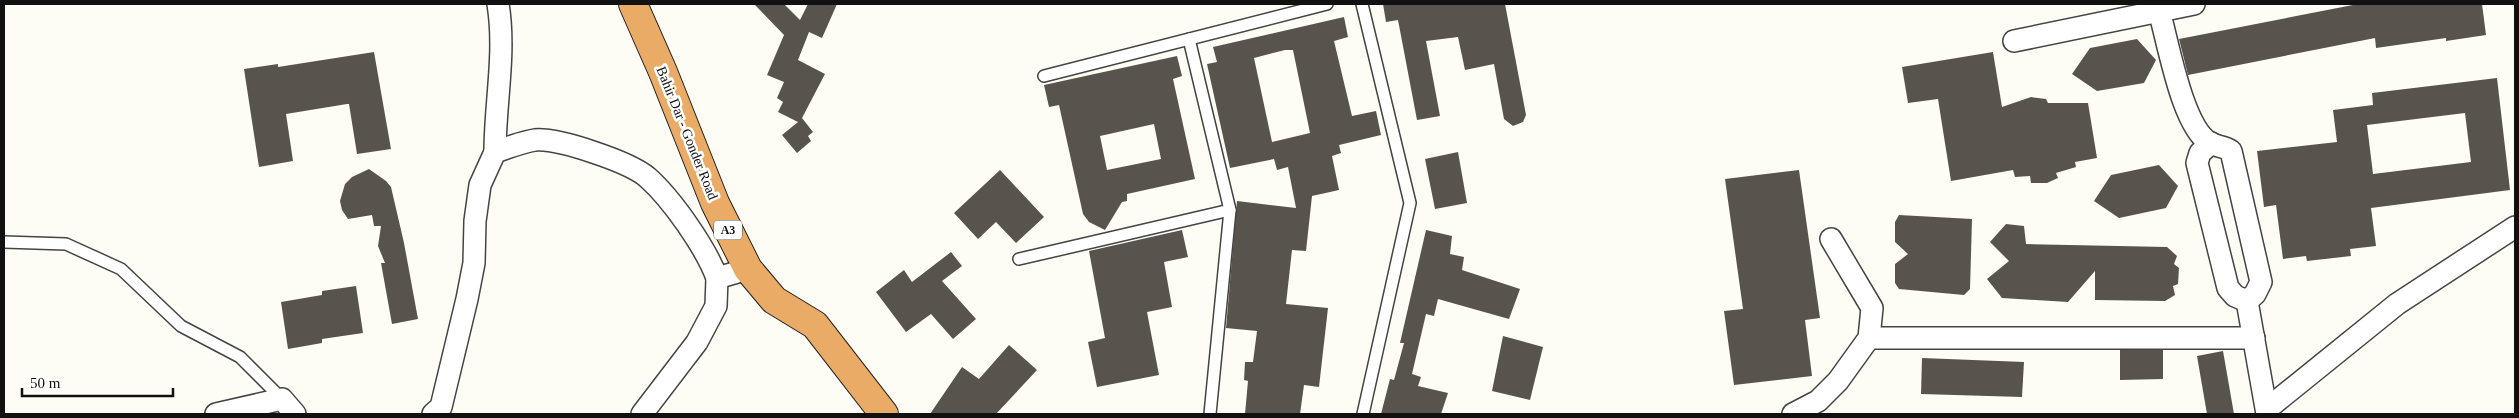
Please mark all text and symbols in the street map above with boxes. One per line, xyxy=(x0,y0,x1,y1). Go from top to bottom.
street label: Bahir Dar - Gonder Road xyxy=(653,64,721,202)
road number: A3 xyxy=(714,220,742,240)
scale bar xyxy=(22,366,174,398)
text: 50 m xyxy=(30,375,61,391)

